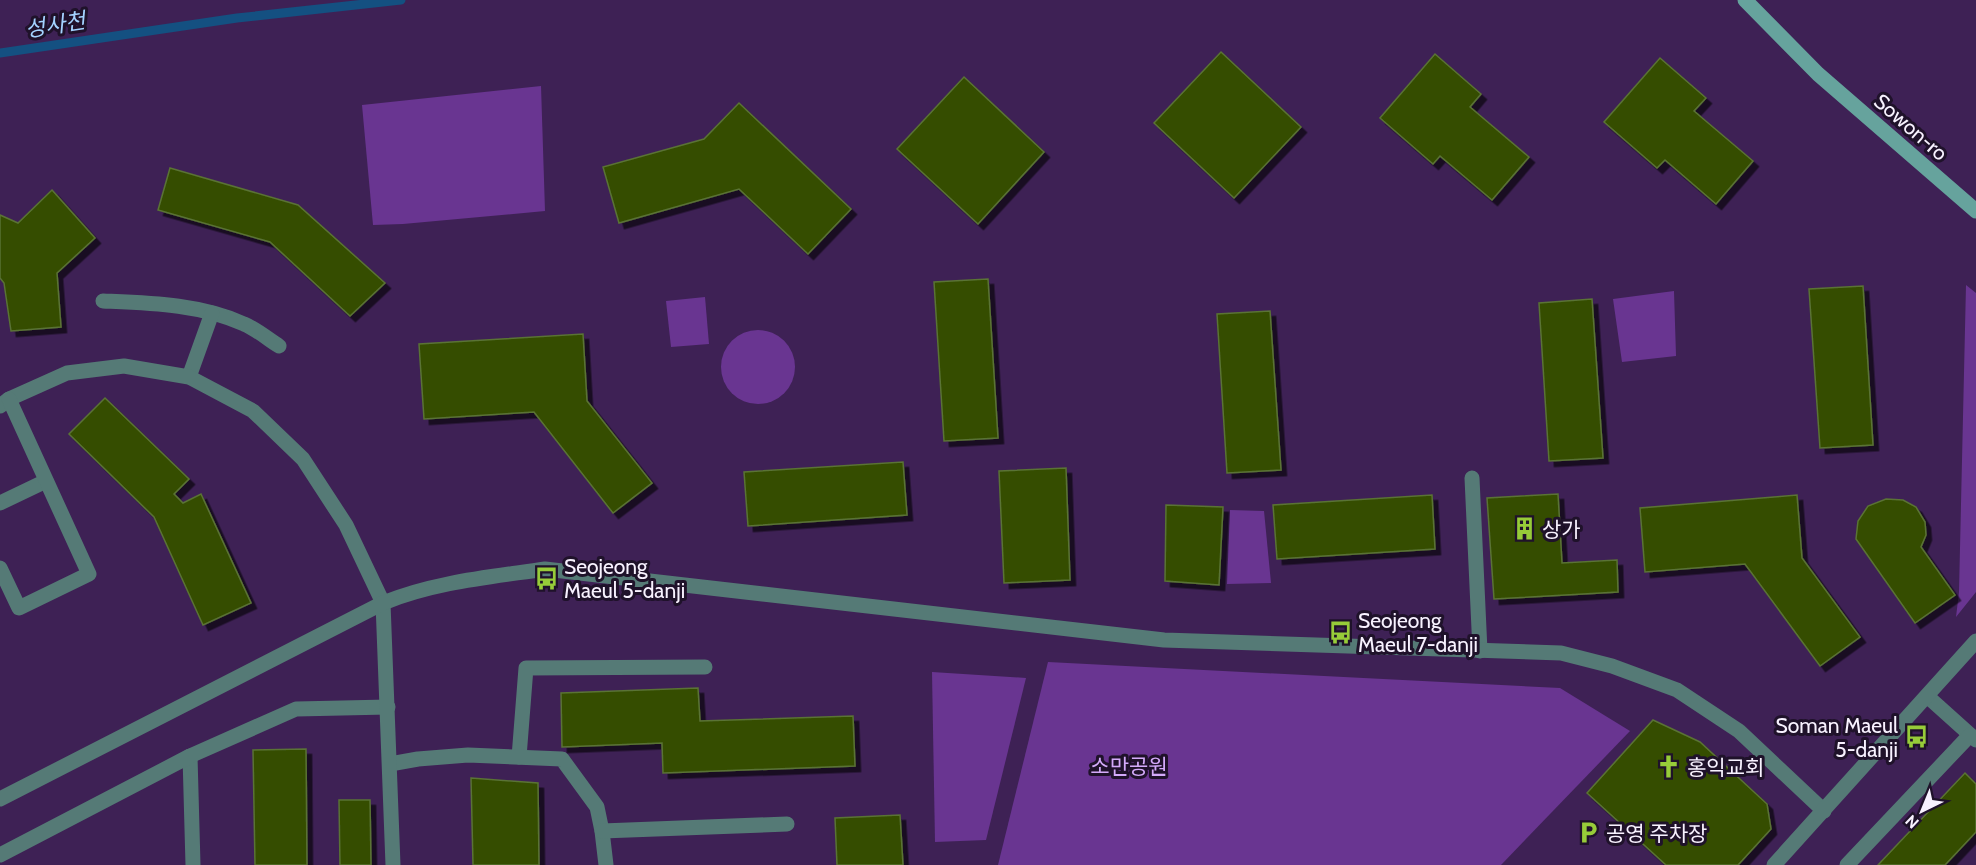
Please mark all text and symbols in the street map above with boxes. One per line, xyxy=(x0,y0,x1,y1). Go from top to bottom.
water label: 성사천 xyxy=(23,6,90,43)
street label: Sowon-ro xyxy=(1869,88,1953,166)
building icon: 상가 xyxy=(1511,516,1537,542)
place label: 상가 xyxy=(1542,517,1581,542)
place label: Seojeong Maeul 5-danji xyxy=(564,554,685,604)
bus stop icon: Seojeong Maeul 5-danji xyxy=(533,565,559,591)
place label: Seojeong Maeul 7-danji xyxy=(1358,608,1478,658)
bus stop icon: Seojeong Maeul 7-danji xyxy=(1327,619,1353,645)
place label: Soman Maeul 5-danji xyxy=(1776,713,1898,763)
bus stop icon: Soman Maeul 5-danji xyxy=(1903,724,1929,750)
park label: 소만공원 xyxy=(1090,754,1168,779)
church icon: 홍익교회 xyxy=(1656,754,1682,780)
place label: 홍익교회 xyxy=(1687,755,1764,780)
north arrow xyxy=(1892,781,1952,841)
text: N xyxy=(1901,811,1923,832)
parking icon: 공영 주차장 xyxy=(1575,820,1601,846)
place label: 공영 주차장 xyxy=(1606,821,1707,846)

